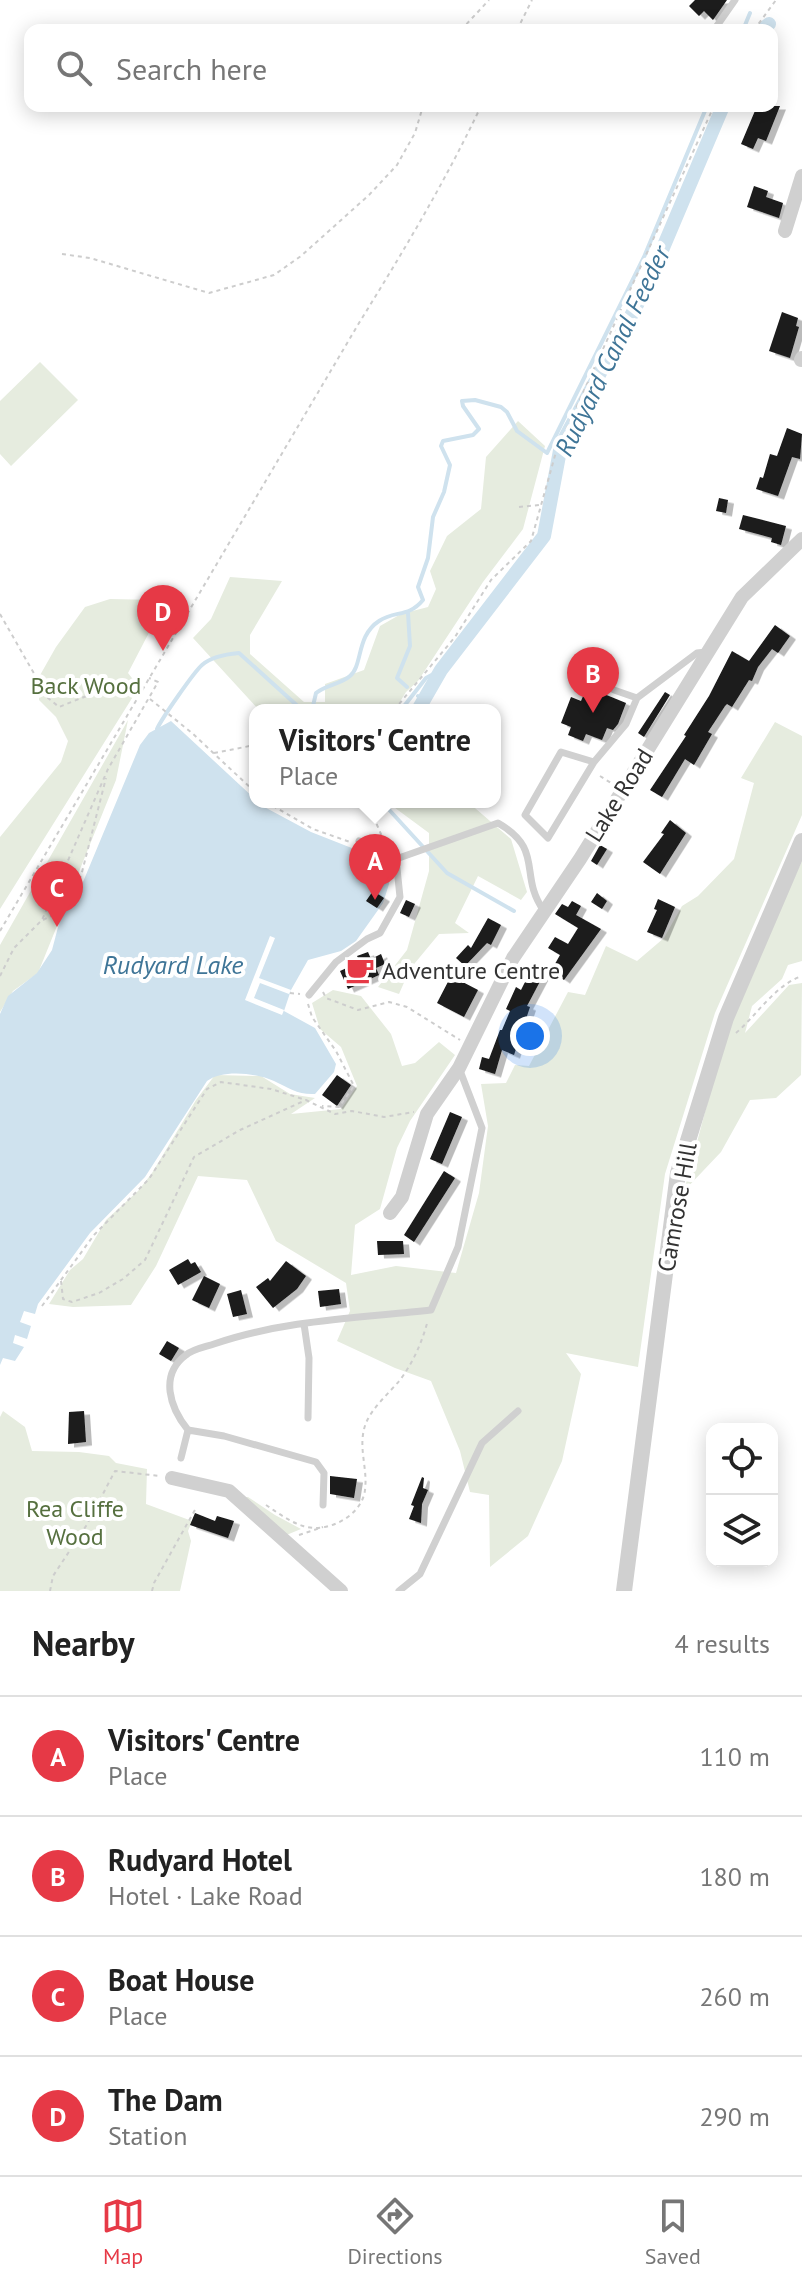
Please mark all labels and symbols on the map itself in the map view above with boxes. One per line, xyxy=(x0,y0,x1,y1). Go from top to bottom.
water label: Rudyard Canal Feeder xyxy=(547,239,678,461)
pin: D xyxy=(137,585,189,651)
pin: B xyxy=(567,647,619,713)
park label: Back Wood xyxy=(31,670,141,701)
street label: Lake Road xyxy=(578,742,660,848)
pin: A xyxy=(349,834,401,900)
pin: C xyxy=(31,861,83,927)
water label: Rudyard Lake xyxy=(103,948,243,981)
cafe icon: Adventure Centre xyxy=(345,955,375,985)
place label: Adventure Centre xyxy=(382,955,560,986)
your location xyxy=(510,1016,550,1056)
street label: Camrose Hill xyxy=(650,1140,704,1274)
park label: Rea Cliffe Wood xyxy=(26,1493,124,1552)

